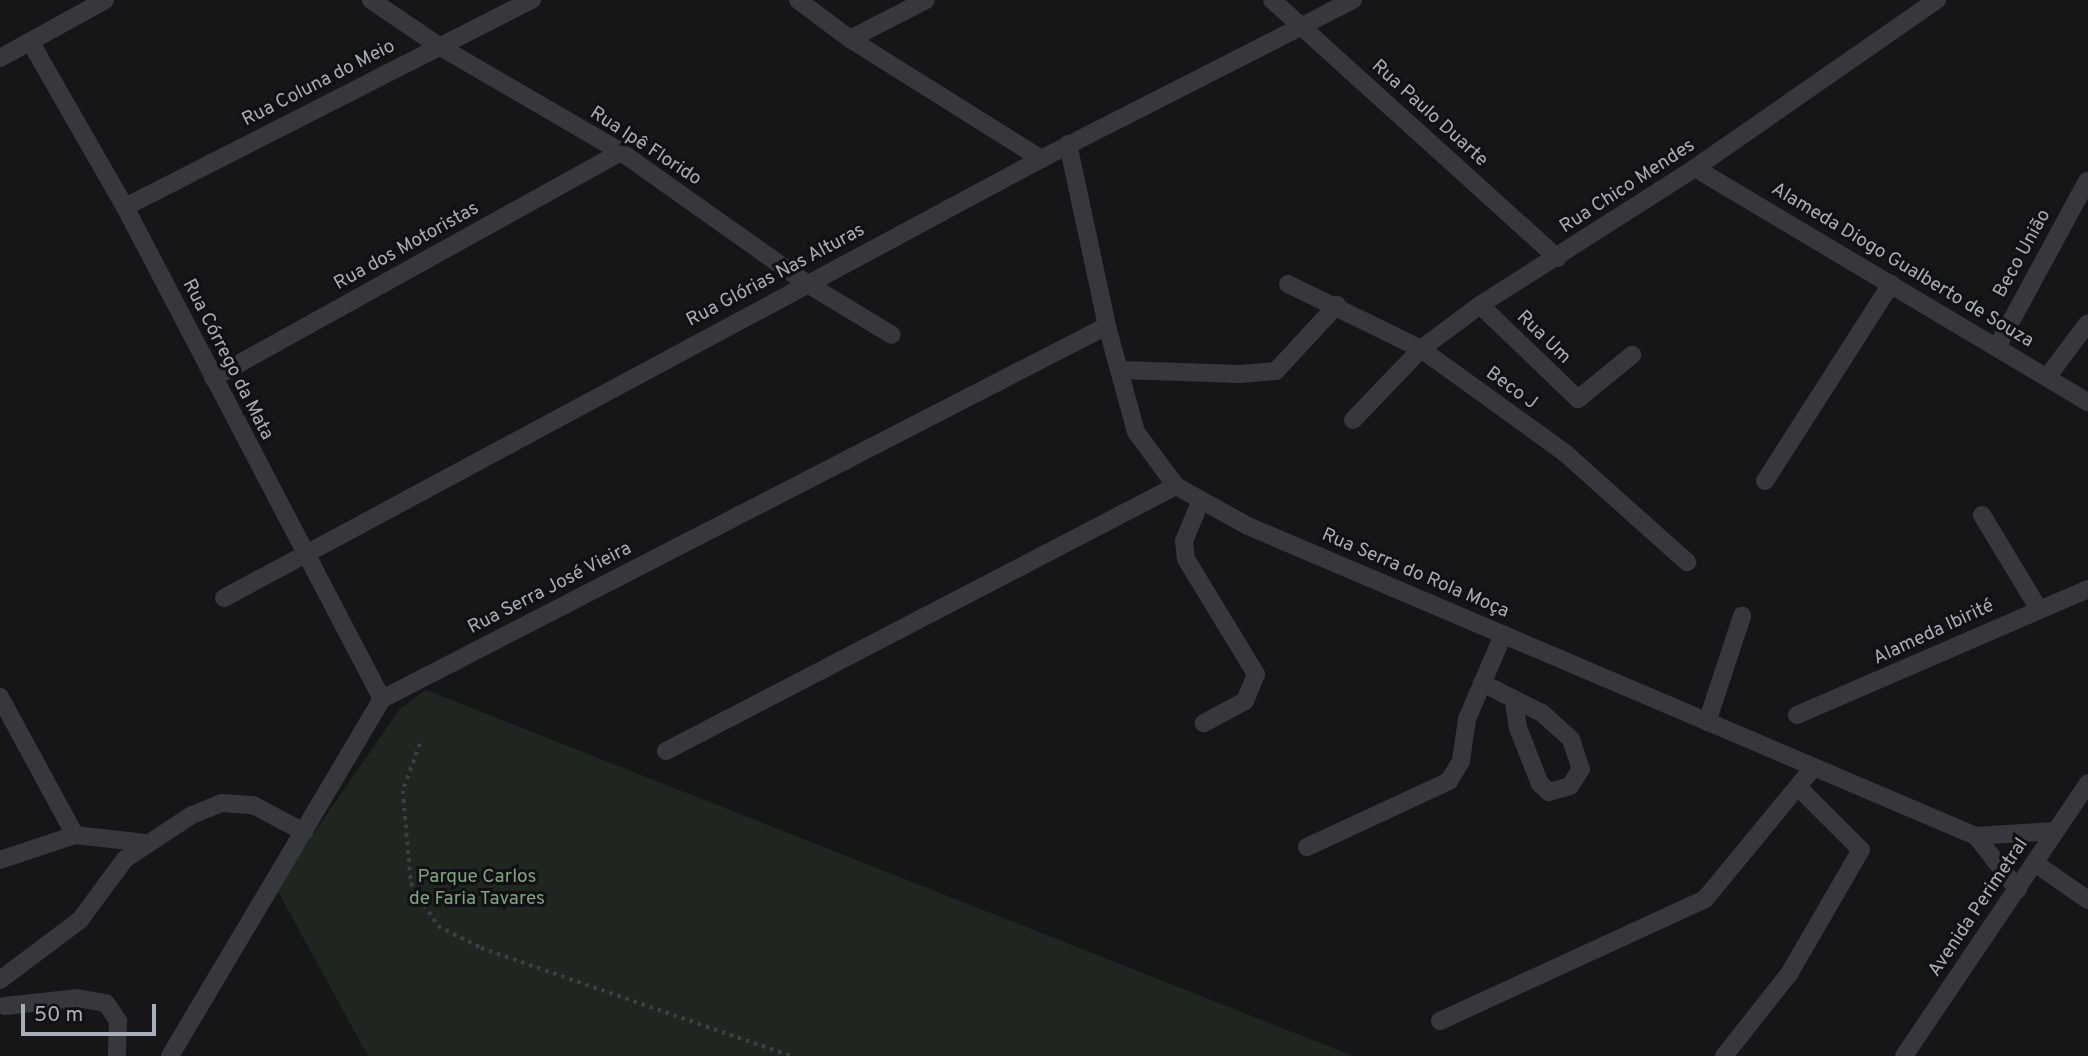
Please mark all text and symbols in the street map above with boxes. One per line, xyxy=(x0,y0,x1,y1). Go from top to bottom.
street label: Rua Coluna do Meio xyxy=(239,36,399,132)
street label: Rua Paulo Duarte xyxy=(1366,56,1492,172)
street label: Rua Ipê Florido xyxy=(585,102,705,192)
street label: Rua Chico Mendes xyxy=(1556,135,1700,239)
street label: Alameda Diogo Gualberto de Souza xyxy=(1767,178,2037,354)
street label: Rua dos Motoristas xyxy=(331,198,483,296)
street label: Beco União xyxy=(1989,206,2057,302)
street label: Rua Glórias Nas Alturas xyxy=(683,219,869,333)
street label: Rua Córrego da Mata xyxy=(177,276,277,444)
street label: Rua Um xyxy=(1511,307,1575,369)
street label: Beco J xyxy=(1481,363,1541,415)
street label: Rua Serra do Rola Moça xyxy=(1318,524,1512,624)
street label: Rua Serra José Vieira xyxy=(464,538,636,640)
street label: Alameda Ibirité xyxy=(1870,595,1998,671)
street label: Avenida Perimetral xyxy=(1924,834,2034,982)
park label: Parque Carlos de Faria Tavares xyxy=(409,867,545,911)
scale bar xyxy=(24,990,159,1034)
text: 50 m xyxy=(34,1002,83,1029)

